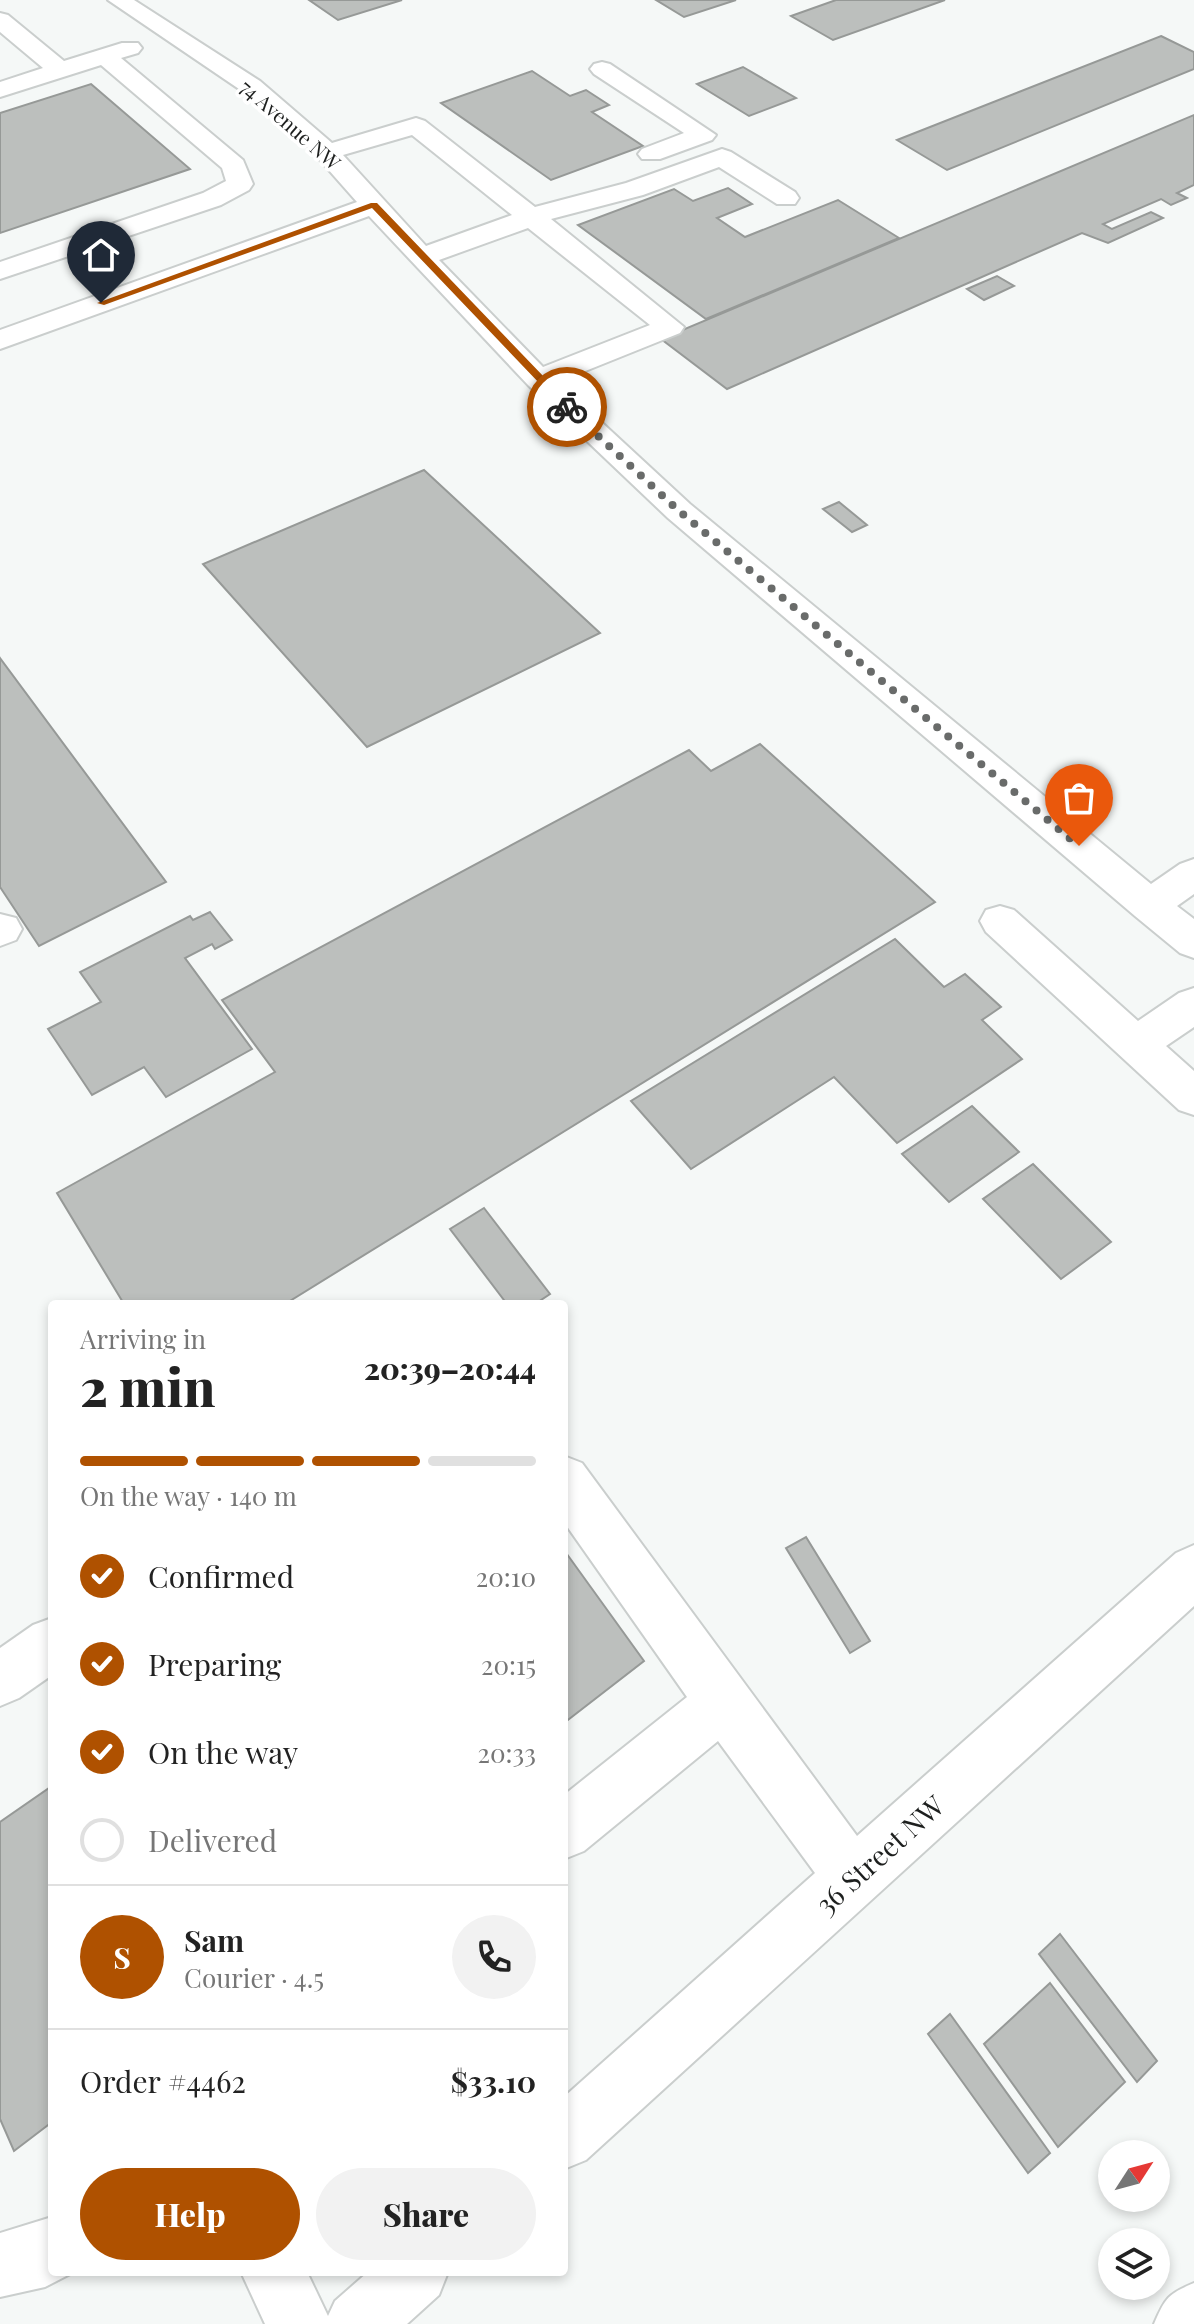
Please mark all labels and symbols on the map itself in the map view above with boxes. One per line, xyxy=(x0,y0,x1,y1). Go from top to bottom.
street label: 74 Avenue NW xyxy=(235,73,348,176)
pin xyxy=(67,221,135,303)
courier xyxy=(527,367,607,447)
pin xyxy=(1045,764,1113,846)
street label: 36 Street NW xyxy=(807,1786,952,1922)
north arrow xyxy=(1098,2140,1170,2212)

